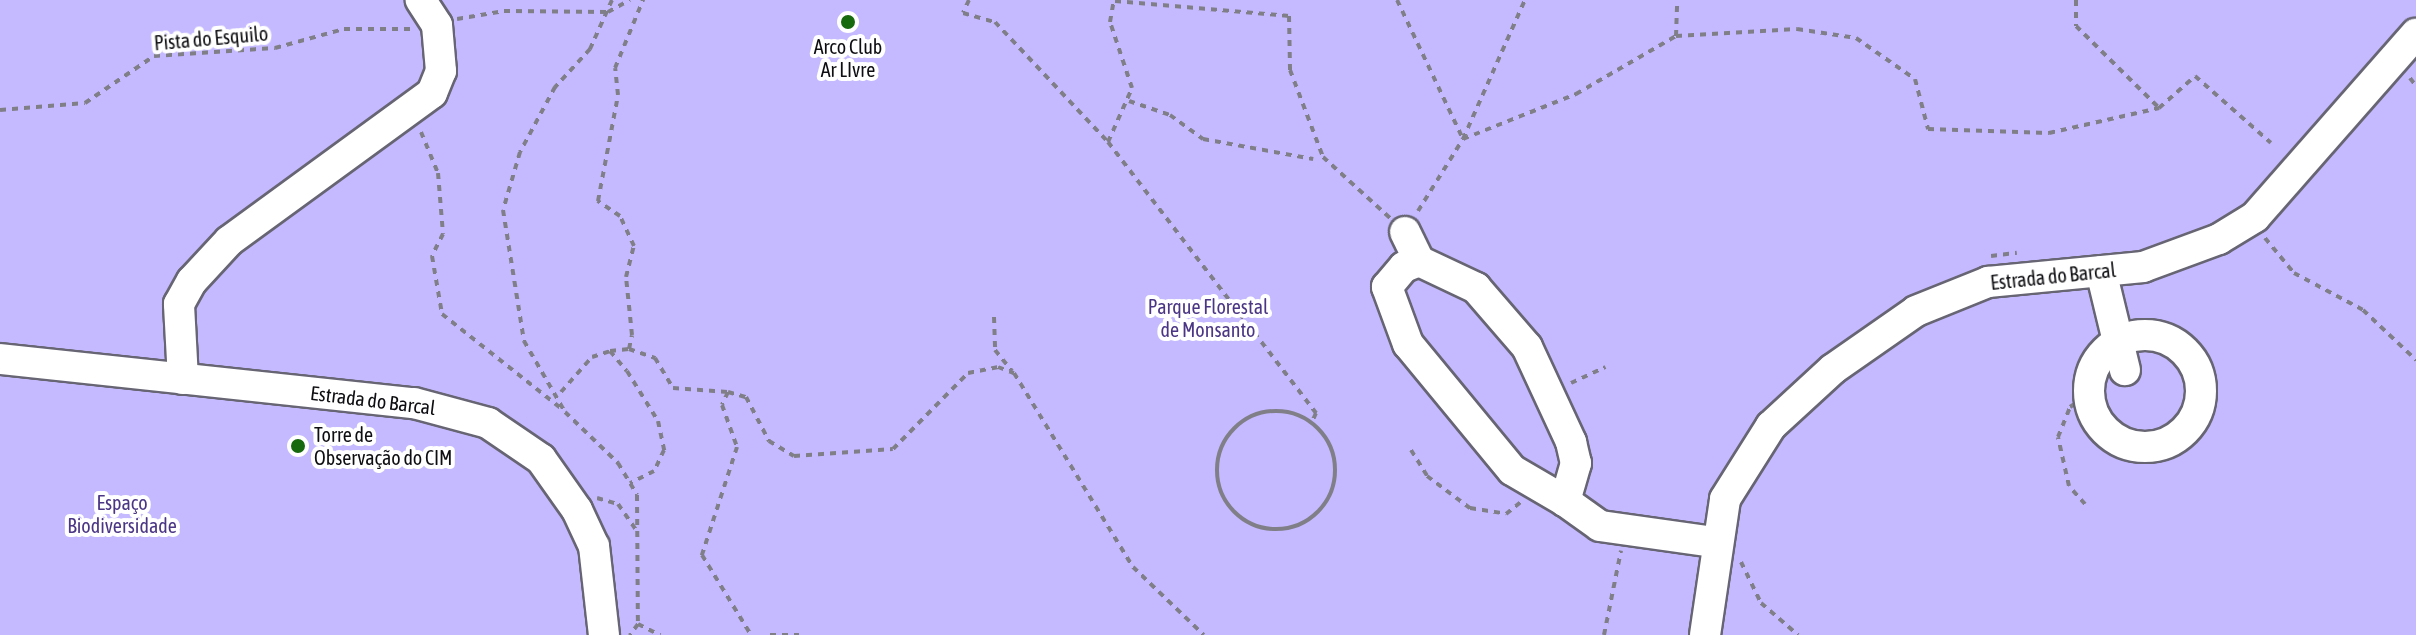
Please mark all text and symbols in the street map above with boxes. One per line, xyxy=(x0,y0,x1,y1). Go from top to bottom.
marker: Arco Club Ar LIvre xyxy=(839,13,857,31)
street label: Pista do Esquilo xyxy=(153,21,269,55)
place label: Arco Club Ar LIvre xyxy=(814,34,882,81)
street label: Estrada do Barcal xyxy=(1989,257,2117,295)
park label: Parque Florestal de Monsanto xyxy=(1148,294,1268,341)
street label: Estrada do Barcal xyxy=(309,380,437,420)
place label: Torre de Observação do CIM xyxy=(314,422,452,469)
marker: Torre de Observação do CIM xyxy=(289,437,307,455)
park label: Espaço Biodiversidade xyxy=(67,490,177,537)

